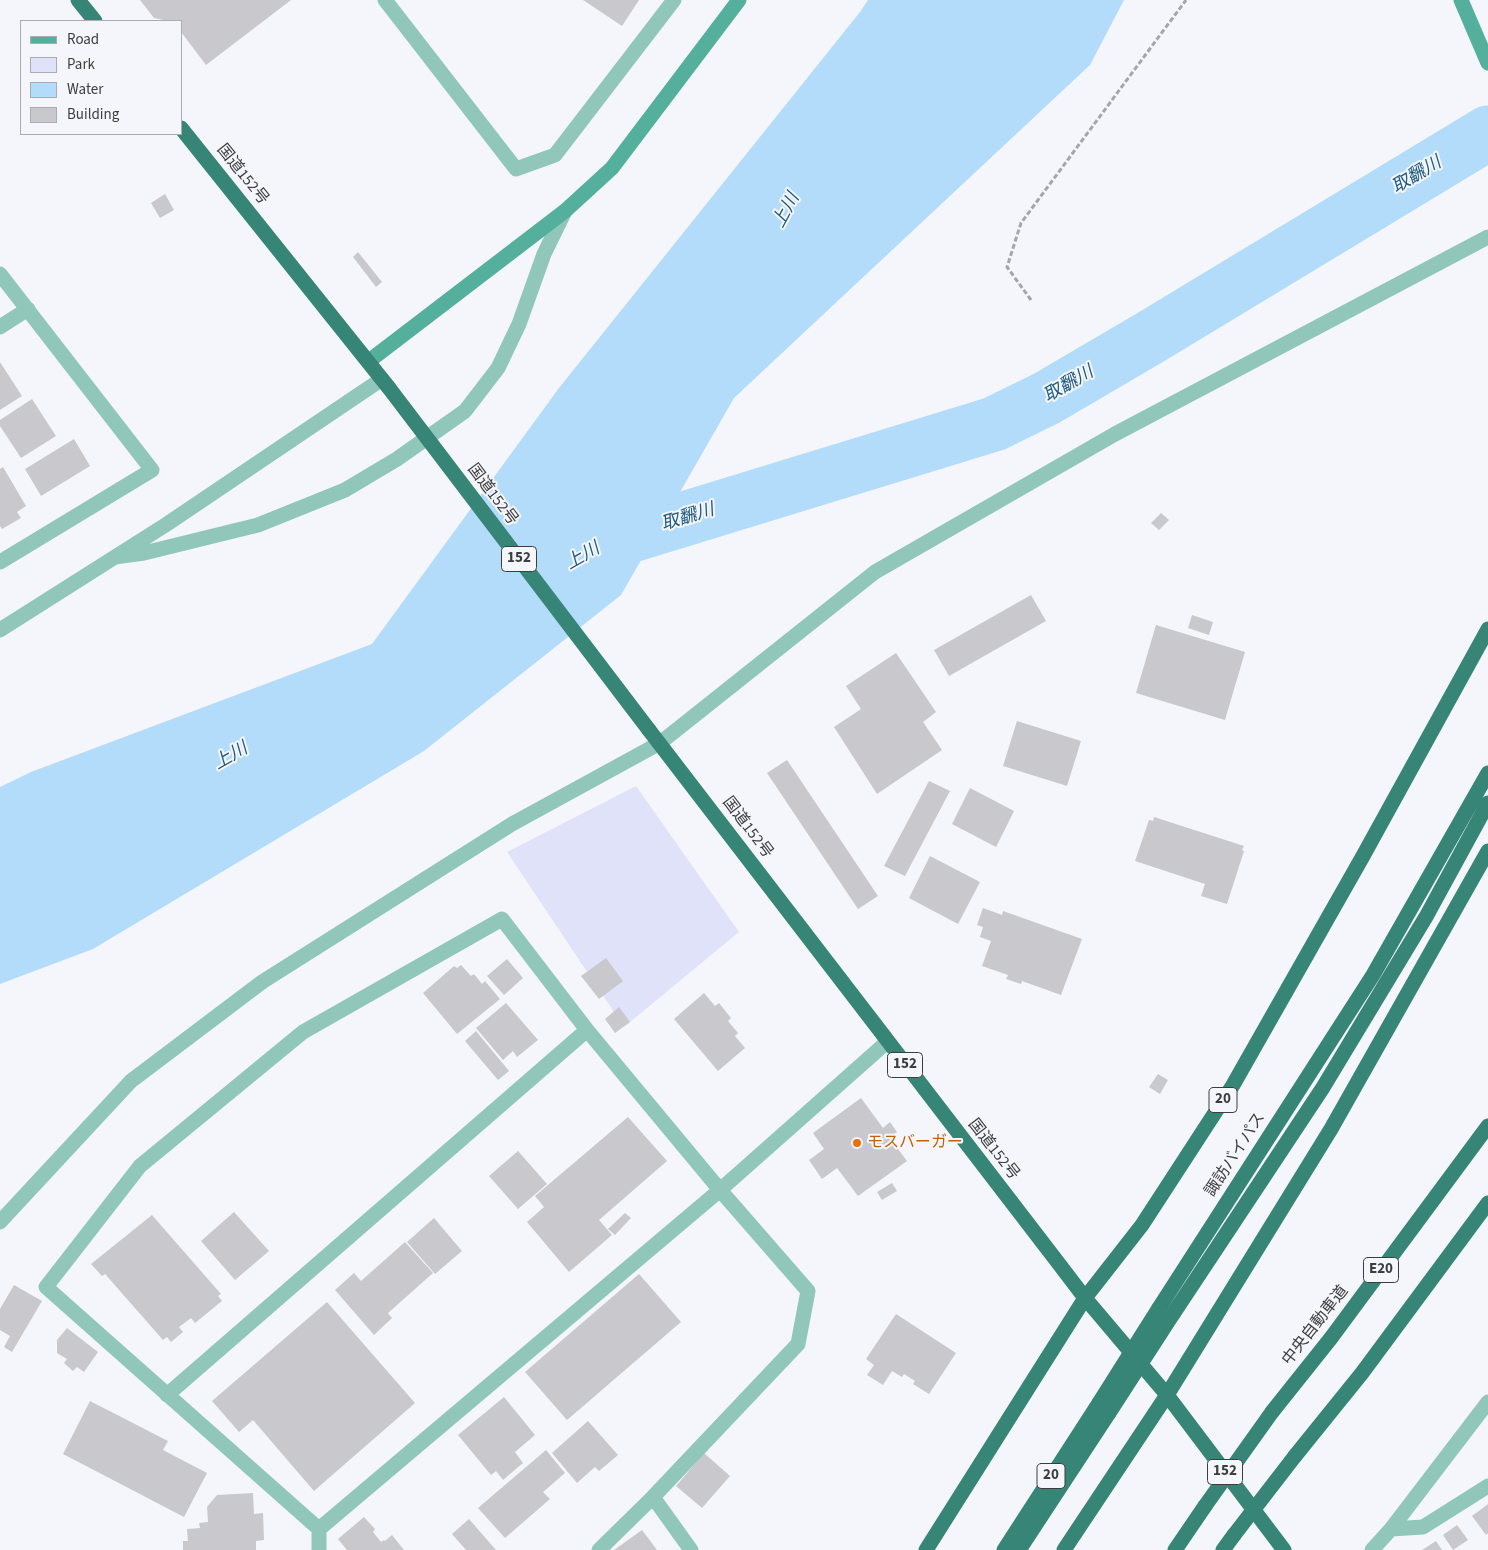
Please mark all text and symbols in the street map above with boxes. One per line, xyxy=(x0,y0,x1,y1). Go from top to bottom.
legend xyxy=(20,20,182,135)
text: Road xyxy=(67,29,99,50)
text: Park xyxy=(67,54,95,75)
text: Water xyxy=(67,79,103,100)
text: Building xyxy=(67,104,119,125)
street label: 国道152号 xyxy=(212,141,272,209)
water label: 取飜川 xyxy=(1388,153,1446,199)
water label: 上川 xyxy=(769,190,805,232)
water label: 取飜川 xyxy=(1040,362,1098,408)
street label: 国道152号 xyxy=(463,461,521,529)
water label: 取飜川 xyxy=(659,500,717,536)
water label: 上川 xyxy=(562,539,604,575)
road number: 152 xyxy=(502,546,536,572)
water label: 上川 xyxy=(210,739,252,775)
street label: 国道152号 xyxy=(718,794,776,862)
road number: 152 xyxy=(888,1052,922,1078)
road number: 20 xyxy=(1209,1088,1237,1112)
street label: 諏訪バイパス xyxy=(1202,1110,1270,1200)
street label: 国道152号 xyxy=(963,1116,1023,1184)
place label: モスバーガー xyxy=(867,1133,963,1153)
marker: モスバーガー xyxy=(851,1137,863,1149)
road number: E20 xyxy=(1364,1258,1398,1282)
street label: 中央自動車道 xyxy=(1279,1282,1353,1370)
road number: 152 xyxy=(1208,1460,1242,1484)
road number: 20 xyxy=(1037,1464,1065,1488)

